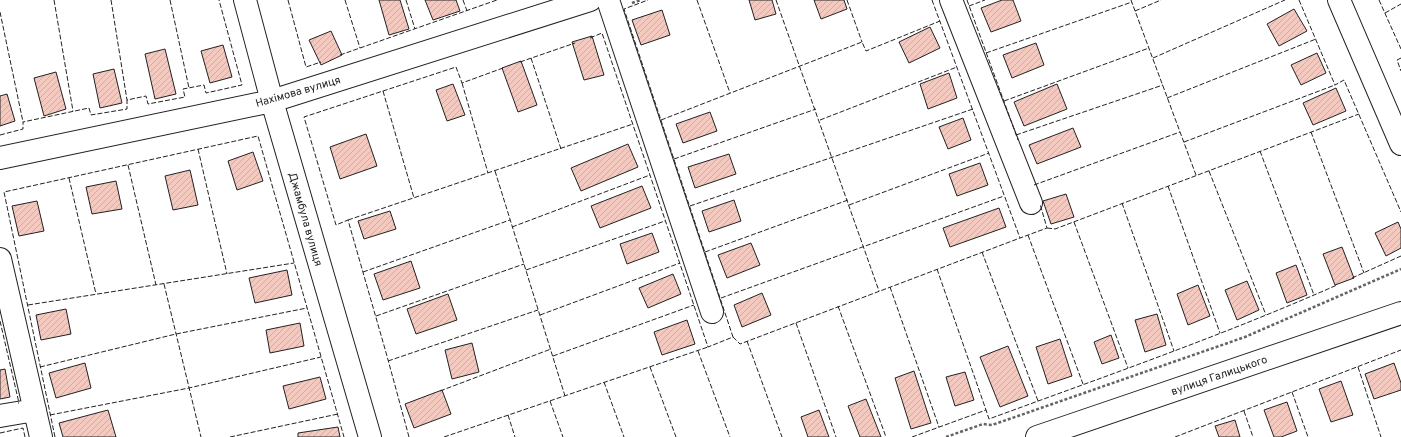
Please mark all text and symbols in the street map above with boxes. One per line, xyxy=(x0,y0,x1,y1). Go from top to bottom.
street label: Нахімова вулиця xyxy=(254,73,342,111)
street label: Джамбула вулиця xyxy=(285,171,325,268)
street label: вулиця Галицького xyxy=(1169,353,1269,399)

